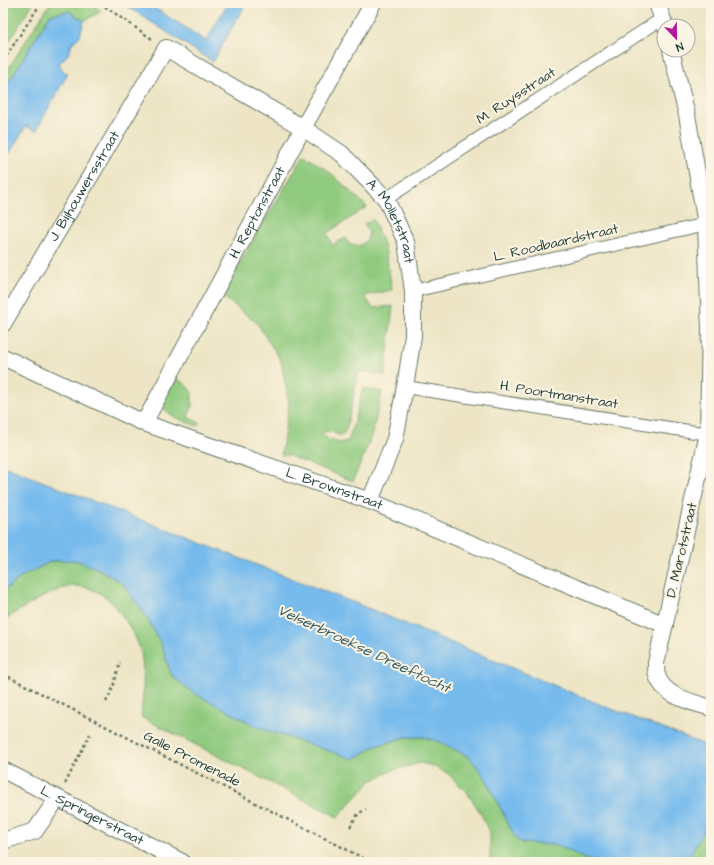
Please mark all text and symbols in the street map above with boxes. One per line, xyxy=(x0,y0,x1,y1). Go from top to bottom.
north arrow xyxy=(656,18,696,58)
text: N xyxy=(673,39,686,55)
street label: M. Ruysstraat xyxy=(472,63,560,129)
street label: J. Bijhouwersstraat xyxy=(44,127,125,245)
street label: H. Reptonstraat xyxy=(224,163,291,262)
street label: A. Molletstraat xyxy=(361,174,419,265)
street label: L. Roodbaardstraat xyxy=(492,219,621,267)
street label: H. Poortmanstraat xyxy=(498,376,620,414)
street label: L. Brownstraat xyxy=(283,463,386,515)
street label: D. Marotstraat xyxy=(661,500,703,599)
water label: Velserbroekse Dreeftocht xyxy=(274,600,456,699)
street label: Galle Promenade xyxy=(140,726,244,792)
street label: L. Springerstraat xyxy=(37,781,147,851)

